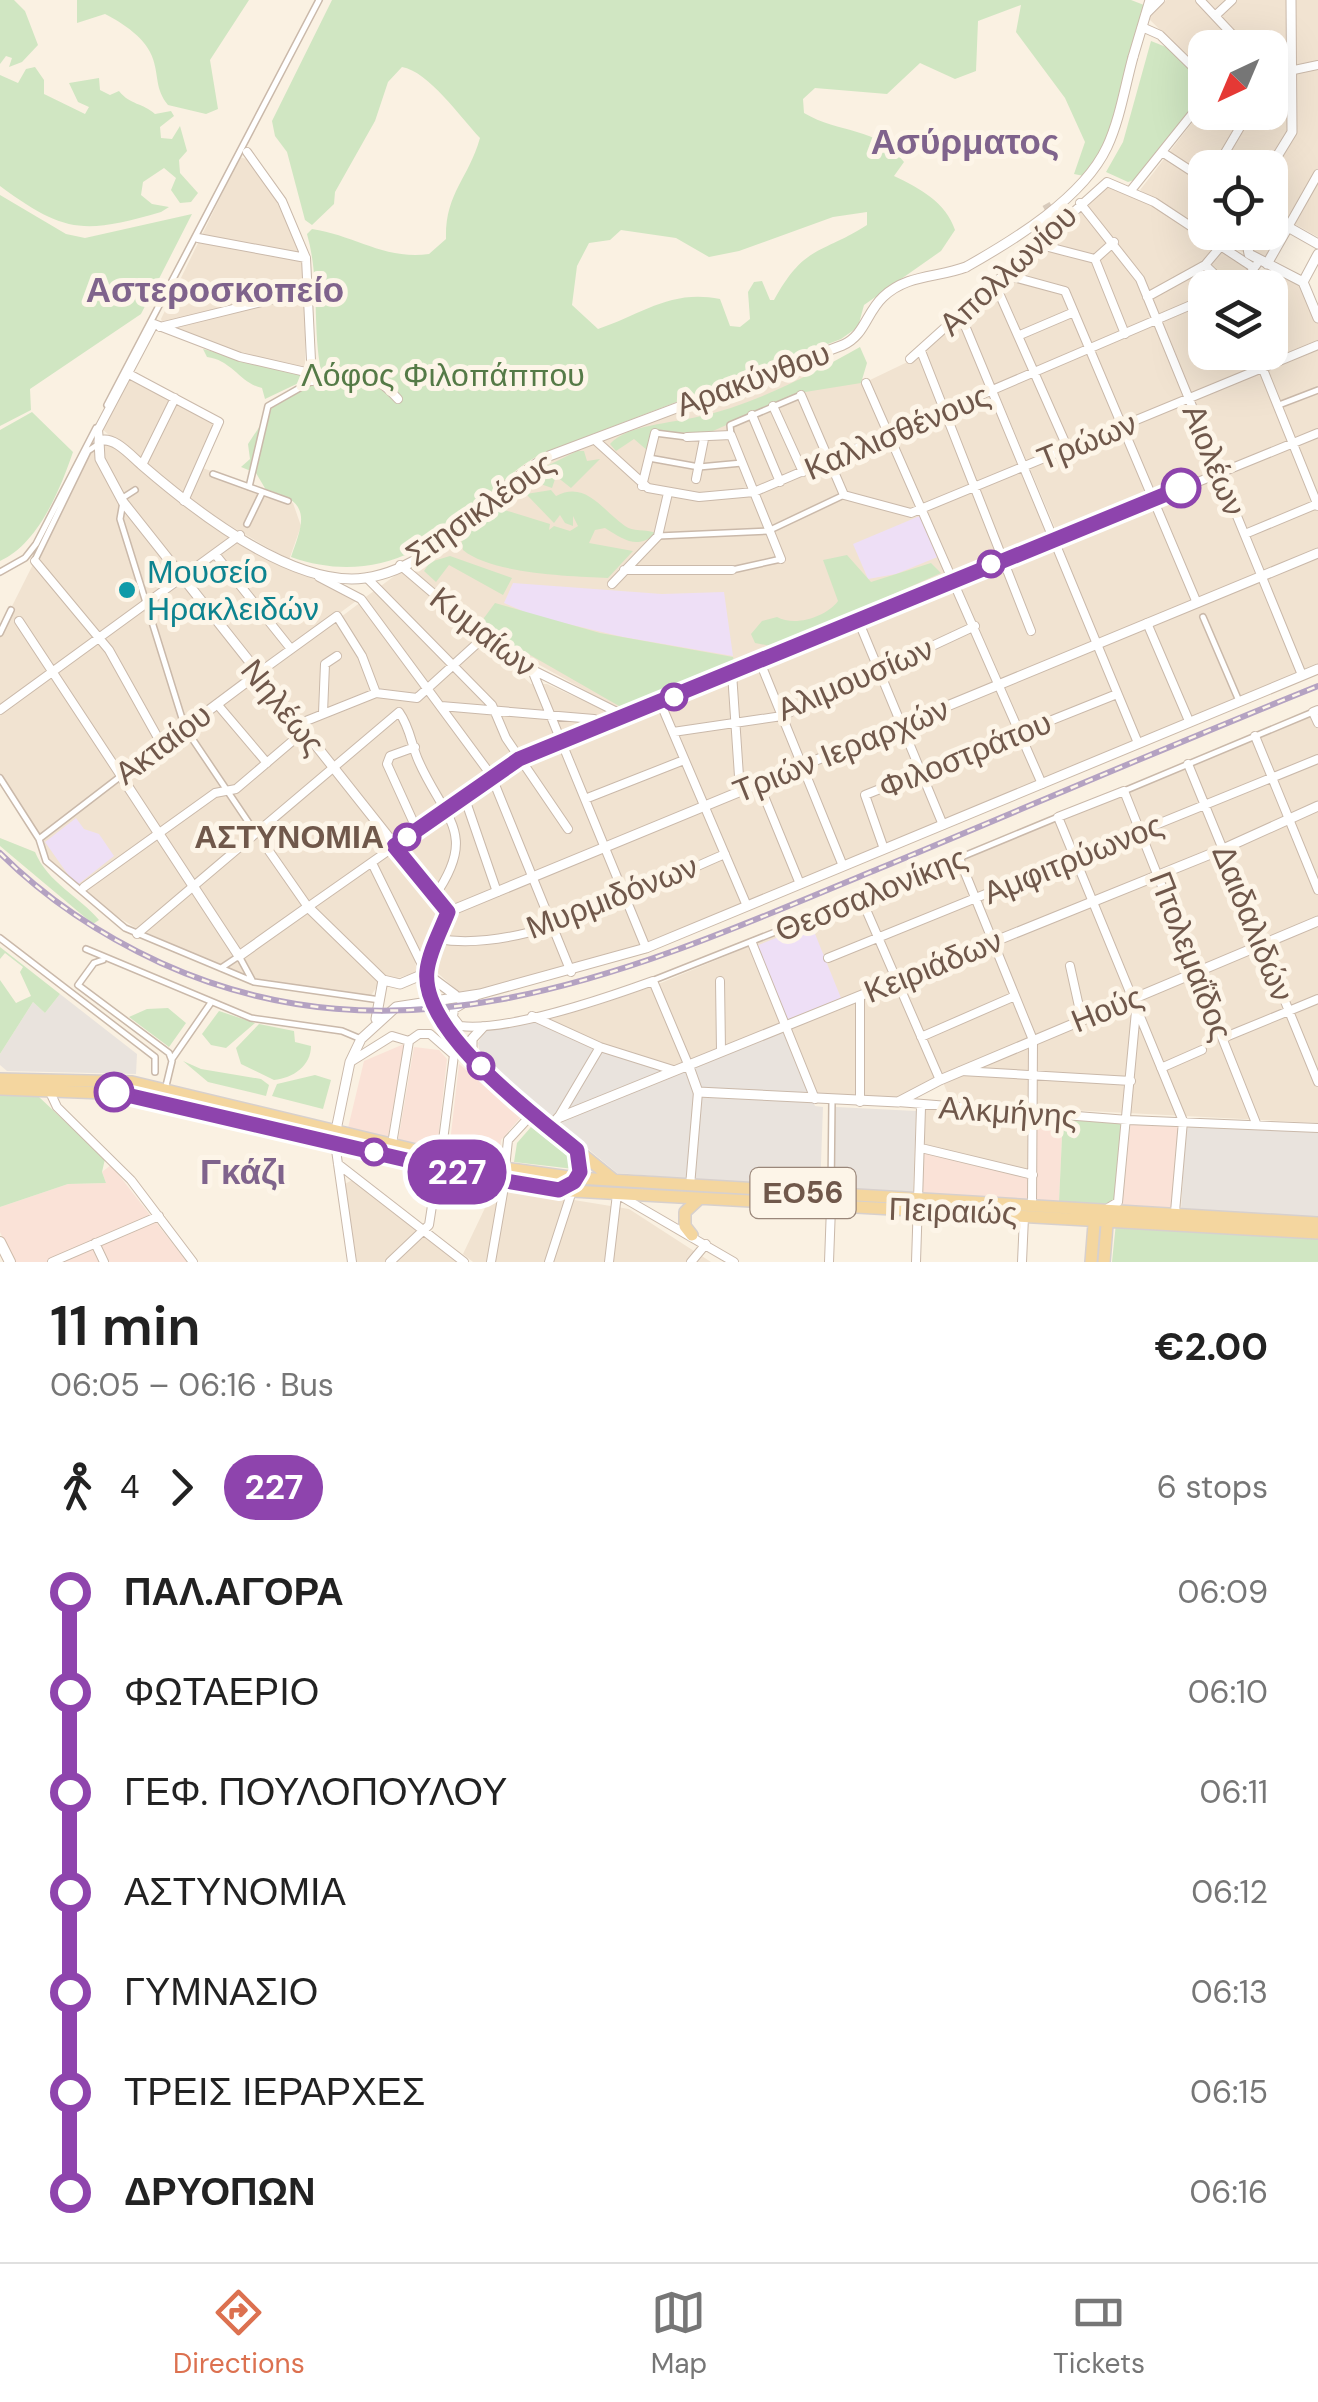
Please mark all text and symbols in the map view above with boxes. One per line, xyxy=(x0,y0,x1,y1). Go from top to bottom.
north arrow xyxy=(1188,30,1288,130)
map controls xyxy=(1188,30,1288,370)
district label: Ασύρματος xyxy=(871,119,1059,165)
button: locate xyxy=(1188,150,1288,250)
street label: Απολλωνίου xyxy=(930,195,1086,345)
district label: Αστεροσκοπείο xyxy=(86,267,344,313)
button: layers xyxy=(1188,270,1288,370)
street label: Αρακύνθου xyxy=(670,332,836,426)
park label: Λόφος Φιλοπάππου xyxy=(301,354,585,396)
street label: Καλλισθένους xyxy=(798,374,996,490)
street label: Αιολέων xyxy=(1173,398,1255,522)
street label: Τρώων xyxy=(1031,402,1143,480)
street label: Στησικλέους xyxy=(397,442,563,576)
unlabelled marker xyxy=(1162,469,1200,507)
place label: Μουσείο Ηρακλειδών xyxy=(147,551,319,630)
unlabelled marker xyxy=(978,551,1004,577)
street label: Κυμαίων xyxy=(421,577,545,687)
marker: Μουσείο Ηρακλειδών xyxy=(116,579,138,601)
street label: Αλιμουσίων xyxy=(770,627,940,731)
street label: Νηλέως xyxy=(232,650,334,764)
unlabelled marker xyxy=(661,684,687,710)
street label: Τριών Ιεραρχών xyxy=(727,688,955,812)
street label: Ακταίου xyxy=(106,694,220,794)
street label: Φιλοστράτου xyxy=(873,701,1057,809)
street label: Αμφιτρύωνος xyxy=(977,804,1169,914)
place label: ΑΣΤΥΝΟΜΙΑ xyxy=(194,816,384,858)
marker: ΑΣΤΥΝΟΜΙΑ xyxy=(394,824,420,850)
street label: Θεσσαλονίκης xyxy=(769,837,973,951)
street label: Δαιδαλιδών xyxy=(1203,839,1303,1007)
street label: Μυρμιδόνων xyxy=(520,845,704,949)
street label: Πτολεμαΐδος xyxy=(1140,865,1242,1047)
street label: Κειριάδων xyxy=(858,919,1008,1013)
street label: Ηούς xyxy=(1065,976,1149,1042)
unlabelled marker xyxy=(468,1053,494,1079)
unlabelled marker xyxy=(95,1073,133,1111)
street label: Αλκμήνης xyxy=(937,1086,1079,1138)
unlabelled marker xyxy=(361,1139,387,1165)
line badge: 227 xyxy=(400,1140,514,1204)
district label: Γκάζι xyxy=(200,1149,286,1195)
text: 227 xyxy=(428,1149,486,1195)
road number: ΕΟ56 xyxy=(750,1168,856,1218)
street label: Πειραιώς xyxy=(888,1188,1018,1234)
text: 11 min xyxy=(50,1290,200,1362)
text: €2.00 xyxy=(1154,1322,1268,1372)
text: 06:05 – 06:16 · Bus xyxy=(50,1364,334,1406)
icon: walk xyxy=(50,1460,105,1515)
icon: forward xyxy=(154,1460,209,1515)
text: 227 xyxy=(244,1464,303,1510)
text: 4 xyxy=(120,1466,139,1508)
text: 6 stops xyxy=(1157,1466,1268,1508)
text: ΠΑΛ.ΑΓΟΡΑ xyxy=(124,1567,344,1617)
text: 06:09 xyxy=(1178,1571,1268,1613)
text: ΦΩΤΑΕΡΙΟ xyxy=(124,1667,319,1717)
text: 06:10 xyxy=(1188,1671,1268,1713)
text: ΓΕΦ. ΠΟΥΛΟΠΟΥΛΟΥ xyxy=(124,1767,507,1817)
text: 06:11 xyxy=(1200,1771,1268,1813)
text: ΑΣΤΥΝΟΜΙΑ xyxy=(124,1867,346,1917)
text: 06:12 xyxy=(1191,1871,1268,1913)
text: ΓΥΜΝΑΣΙΟ xyxy=(124,1967,318,2017)
text: 06:13 xyxy=(1191,1971,1268,2013)
text: ΤΡΕΙΣ ΙΕΡΑΡΧΕΣ xyxy=(124,2067,425,2117)
text: 06:15 xyxy=(1190,2071,1268,2113)
text: ΔΡΥΟΠΩΝ xyxy=(124,2167,315,2217)
text: 06:16 xyxy=(1189,2171,1268,2213)
tab: Directions xyxy=(173,2285,305,2382)
tab: Map xyxy=(651,2285,707,2382)
tab: Tickets xyxy=(1053,2285,1145,2382)

